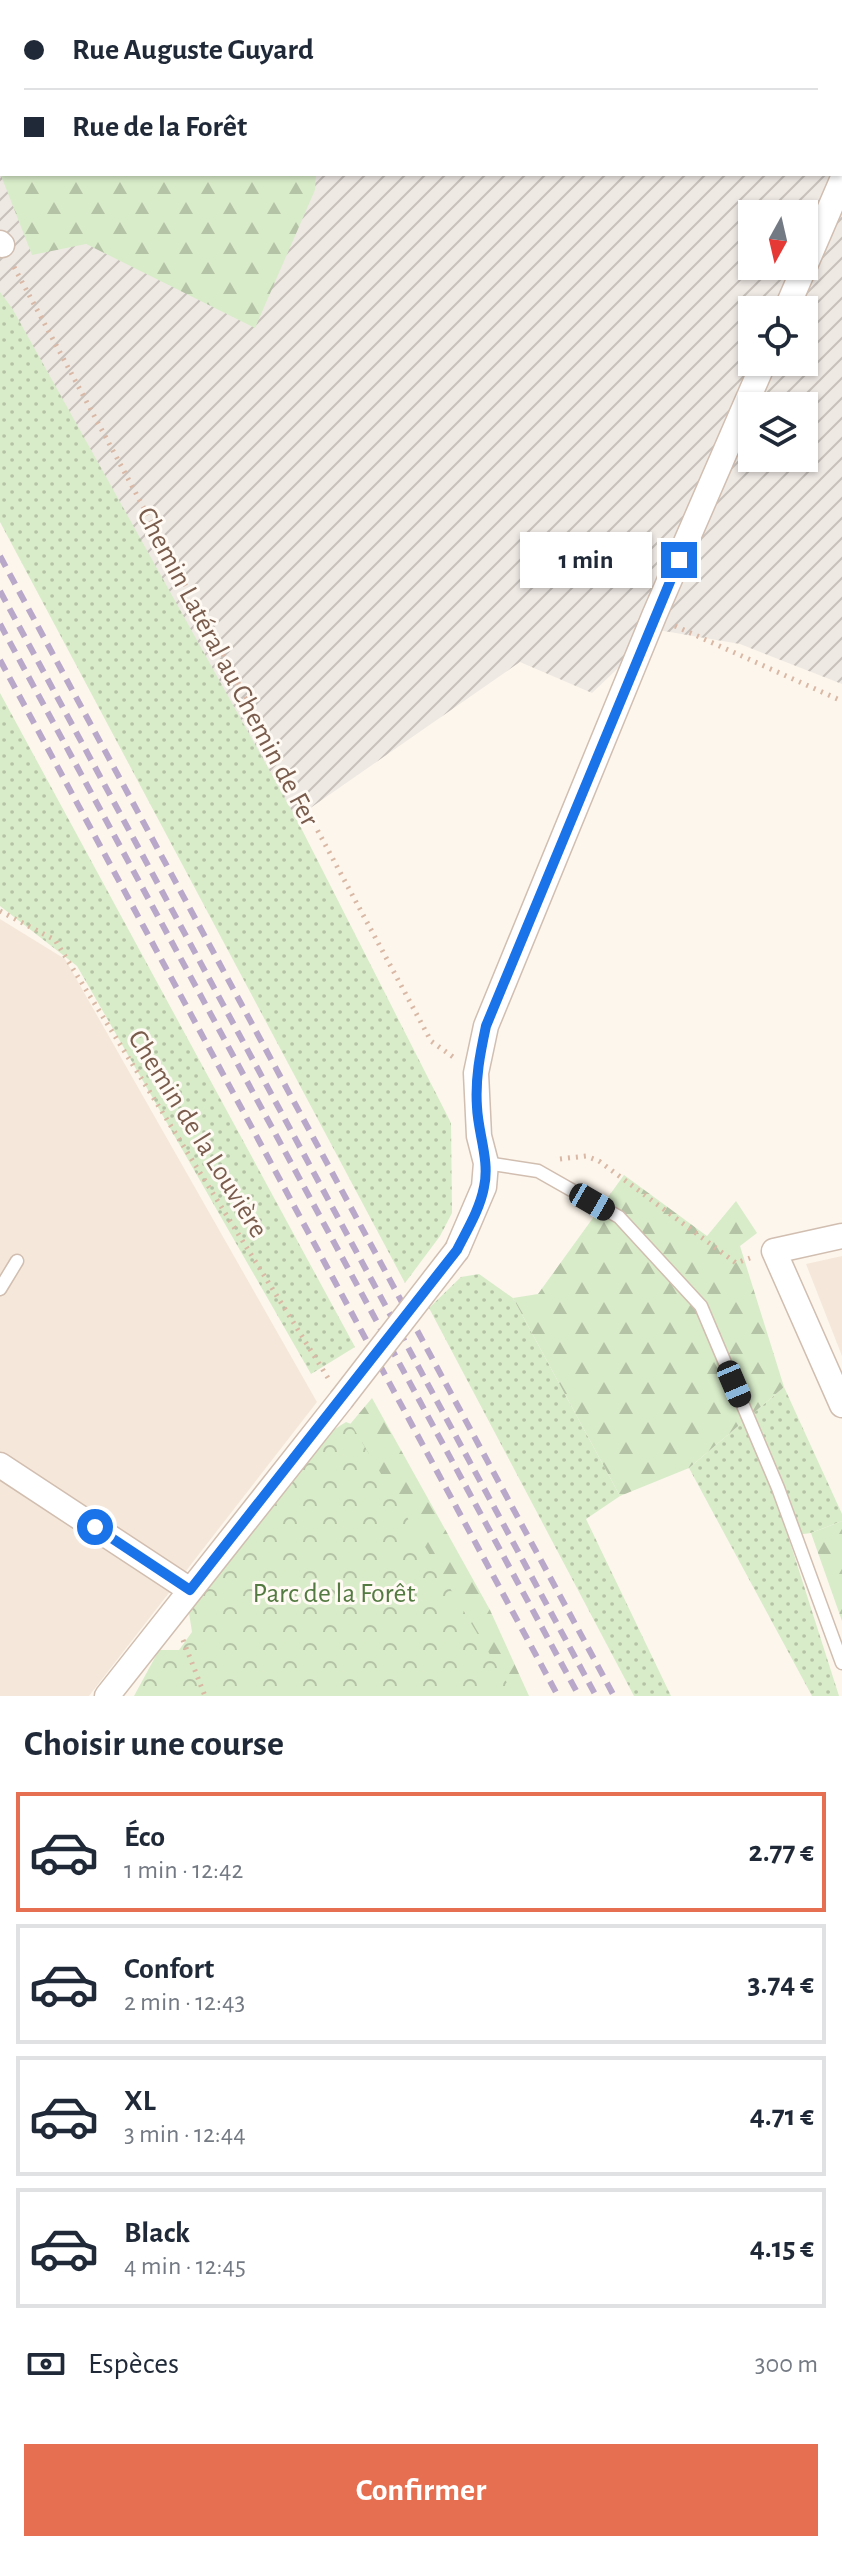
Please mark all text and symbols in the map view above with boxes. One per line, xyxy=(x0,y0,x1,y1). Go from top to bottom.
text: Rue Auguste Guyard xyxy=(72,35,314,65)
text: Rue de la Forêt xyxy=(72,112,247,142)
north arrow xyxy=(738,200,818,280)
map controls xyxy=(738,200,818,472)
button: locate xyxy=(738,296,818,376)
button: layers xyxy=(738,392,818,472)
street label: Chemin Latéral au Chemin de Fer xyxy=(131,503,323,831)
callout: 1 min xyxy=(519,532,651,588)
route end xyxy=(661,542,697,578)
text: 1 min xyxy=(559,547,613,573)
street label: Chemin de la Louvière xyxy=(122,1025,273,1243)
car xyxy=(565,1180,619,1224)
car xyxy=(714,1357,754,1411)
route start xyxy=(77,1509,113,1545)
park label: Parc de la Forêt xyxy=(253,1580,415,1608)
text: Choisir une course xyxy=(24,1726,284,1762)
icon: car xyxy=(28,1816,100,1888)
text: Éco xyxy=(124,1822,165,1852)
text: 2.77 € xyxy=(749,1837,814,1867)
text: 1 min · 12:42 xyxy=(124,1857,243,1883)
icon: car xyxy=(28,1948,100,2020)
text: Confort xyxy=(124,1954,214,1984)
text: 3.74 € xyxy=(748,1969,814,1999)
text: 2 min · 12:43 xyxy=(124,1989,245,2015)
icon: car xyxy=(28,2080,100,2152)
text: XL xyxy=(124,2086,156,2116)
text: 4.71 € xyxy=(750,2101,814,2131)
text: 3 min · 12:44 xyxy=(124,2121,246,2147)
icon: car xyxy=(28,2212,100,2284)
text: Black xyxy=(124,2218,190,2248)
text: 4.15 € xyxy=(750,2233,814,2263)
text: 4 min · 12:45 xyxy=(124,2253,246,2279)
icon: cash xyxy=(24,2342,68,2386)
text: Espèces xyxy=(88,2349,179,2379)
text: 300 m xyxy=(755,2351,818,2377)
button: Confirmer xyxy=(24,2444,818,2536)

